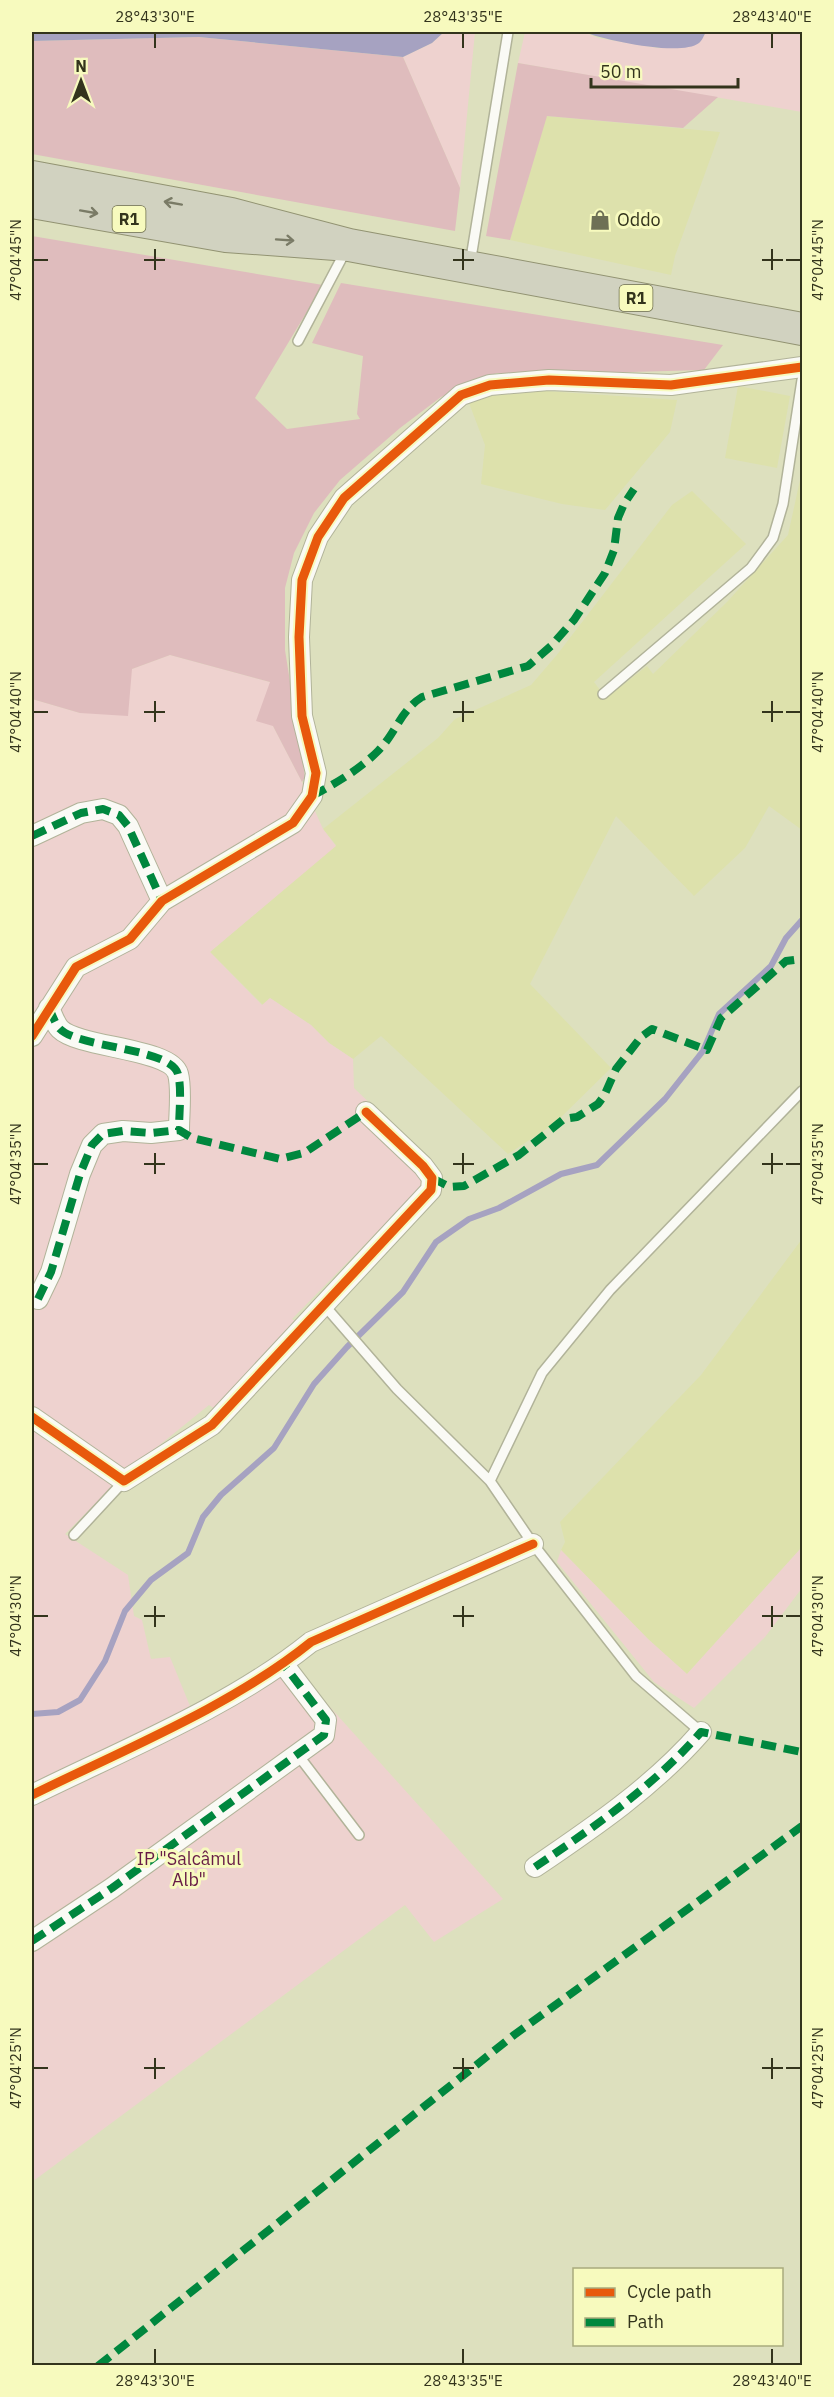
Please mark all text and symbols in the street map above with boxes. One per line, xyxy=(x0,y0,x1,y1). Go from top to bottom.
text: 28°43'30"E xyxy=(115,7,195,26)
text: 28°43'35"E xyxy=(423,7,503,26)
text: 28°43'40"E xyxy=(732,7,812,26)
north arrow xyxy=(51,51,111,111)
scale bar xyxy=(591,51,738,89)
text: N xyxy=(75,56,87,76)
text: 50 m xyxy=(600,60,642,83)
one-way arrow xyxy=(164,197,184,208)
road number: R1 xyxy=(112,206,146,232)
one-way arrow xyxy=(79,207,98,218)
shop icon: Oddo xyxy=(588,208,612,232)
place label: Oddo xyxy=(617,208,661,231)
text: 47°04'45"N xyxy=(6,219,25,301)
text: 47°04'45"N xyxy=(808,219,827,301)
one-way arrow xyxy=(274,235,294,246)
road number: R1 xyxy=(620,285,652,311)
text: 47°04'40"N xyxy=(6,671,25,753)
text: 47°04'40"N xyxy=(808,671,827,753)
text: 47°04'35"N xyxy=(6,1123,25,1205)
text: 47°04'35"N xyxy=(808,1123,827,1205)
text: 47°04'30"N xyxy=(6,1575,25,1657)
text: 47°04'30"N xyxy=(808,1575,827,1657)
park label: IP "Salcâmul Alb" xyxy=(137,1847,241,1891)
text: 47°04'25"N xyxy=(6,2027,25,2109)
text: 47°04'25"N xyxy=(808,2027,827,2109)
legend xyxy=(573,2268,783,2346)
text: Cycle path xyxy=(627,2280,712,2303)
text: Path xyxy=(627,2310,664,2333)
text: 28°43'30"E xyxy=(115,2371,195,2390)
text: 28°43'35"E xyxy=(423,2371,503,2390)
text: 28°43'40"E xyxy=(732,2371,812,2390)

